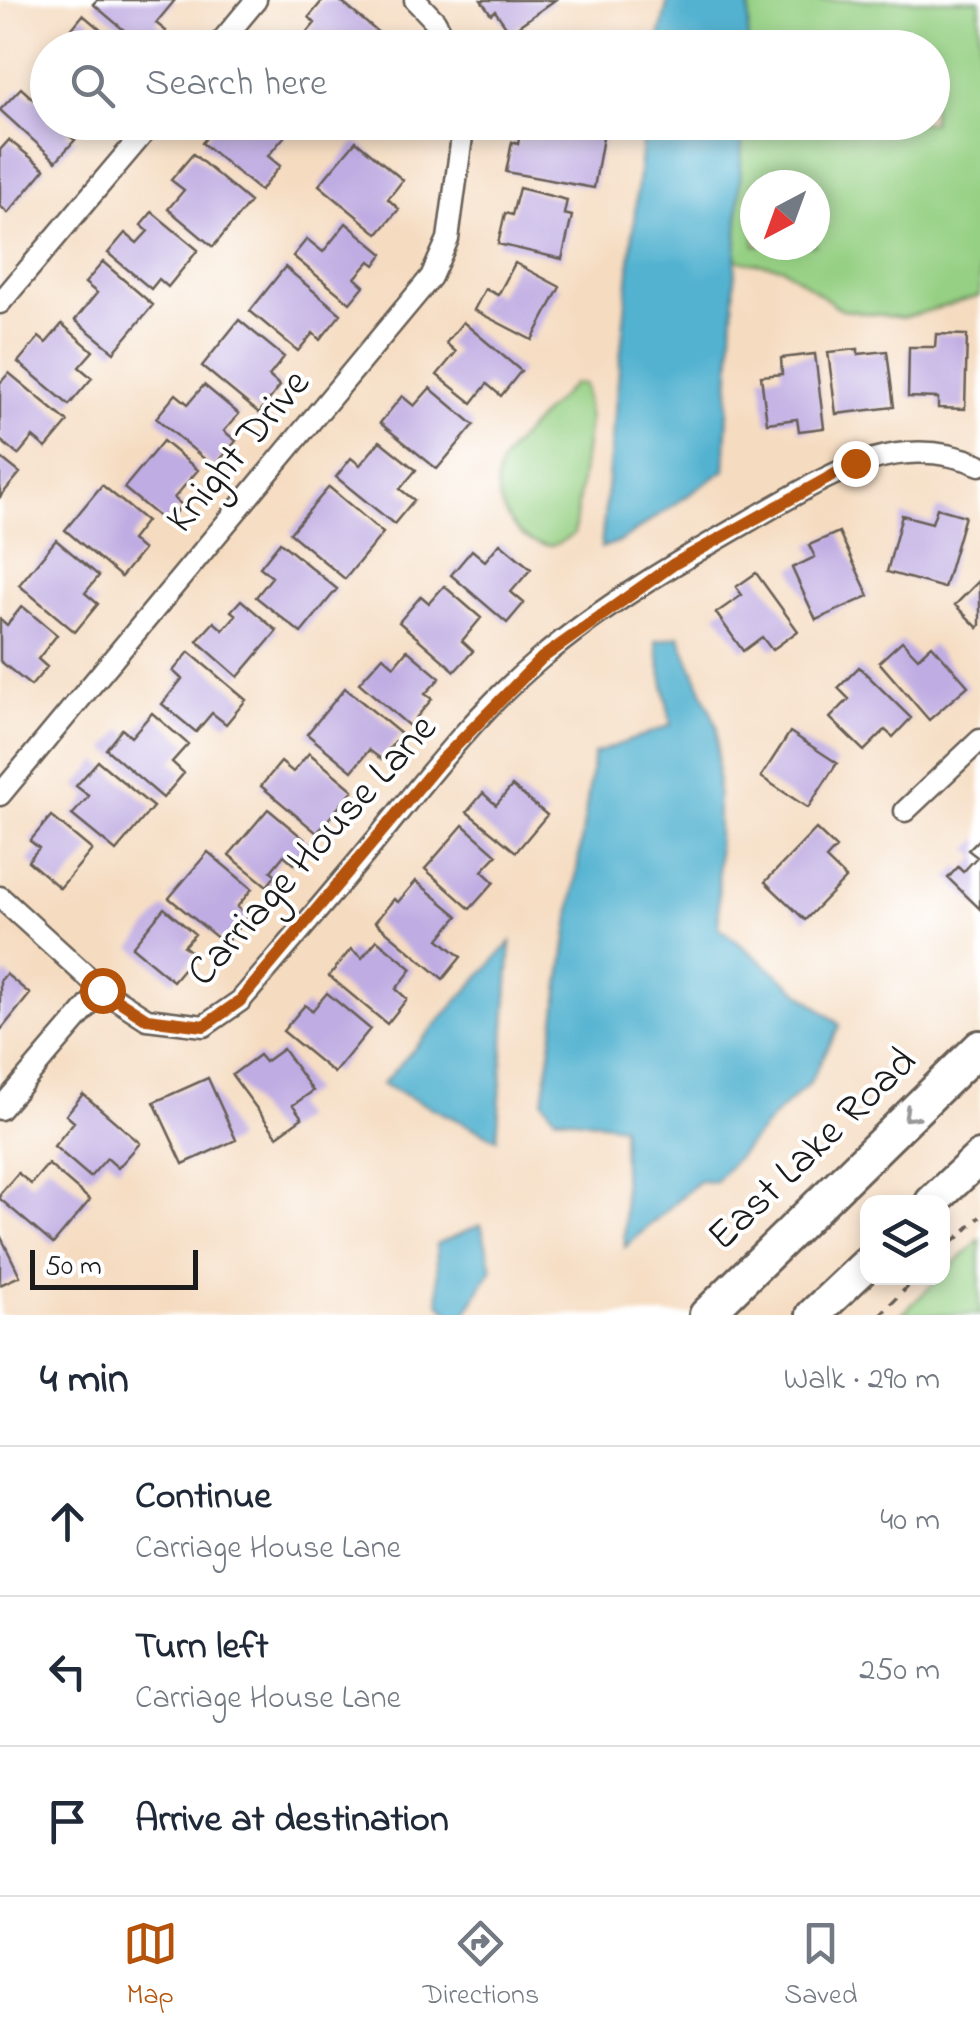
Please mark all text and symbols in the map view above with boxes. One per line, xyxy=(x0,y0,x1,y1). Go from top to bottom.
search box xyxy=(30,30,950,140)
text: Search here xyxy=(145,57,327,113)
icon: search xyxy=(65,58,120,113)
north arrow xyxy=(740,170,830,260)
street label: Knight Drive xyxy=(152,356,326,547)
route end xyxy=(833,441,879,487)
street label: Carriage House Lane xyxy=(174,701,452,1001)
route start xyxy=(80,968,126,1014)
street label: East Lake Road xyxy=(694,1034,932,1266)
one-way arrow xyxy=(904,1103,922,1121)
map controls xyxy=(860,1195,950,1285)
button: layers xyxy=(860,1195,950,1285)
scale bar xyxy=(30,1245,198,1290)
text: 50 m xyxy=(45,1247,102,1288)
text: 4 min xyxy=(40,1350,129,1411)
text: Walk · 290 m xyxy=(784,1357,940,1404)
text: Continue xyxy=(135,1470,271,1526)
icon: ahead xyxy=(40,1494,95,1549)
text: 40 m xyxy=(880,1498,940,1545)
text: Carriage House Lane xyxy=(135,1526,401,1573)
text: Turn left xyxy=(135,1620,268,1676)
icon: left xyxy=(40,1644,95,1699)
text: 250 m xyxy=(859,1648,940,1695)
text: Carriage House Lane xyxy=(135,1676,401,1723)
text: Arrive at destination xyxy=(135,1793,449,1849)
icon: arrive xyxy=(40,1794,95,1849)
tab: Map xyxy=(123,1916,178,2017)
tab: Directions xyxy=(423,1916,539,2017)
tab: Saved xyxy=(784,1916,857,2017)

